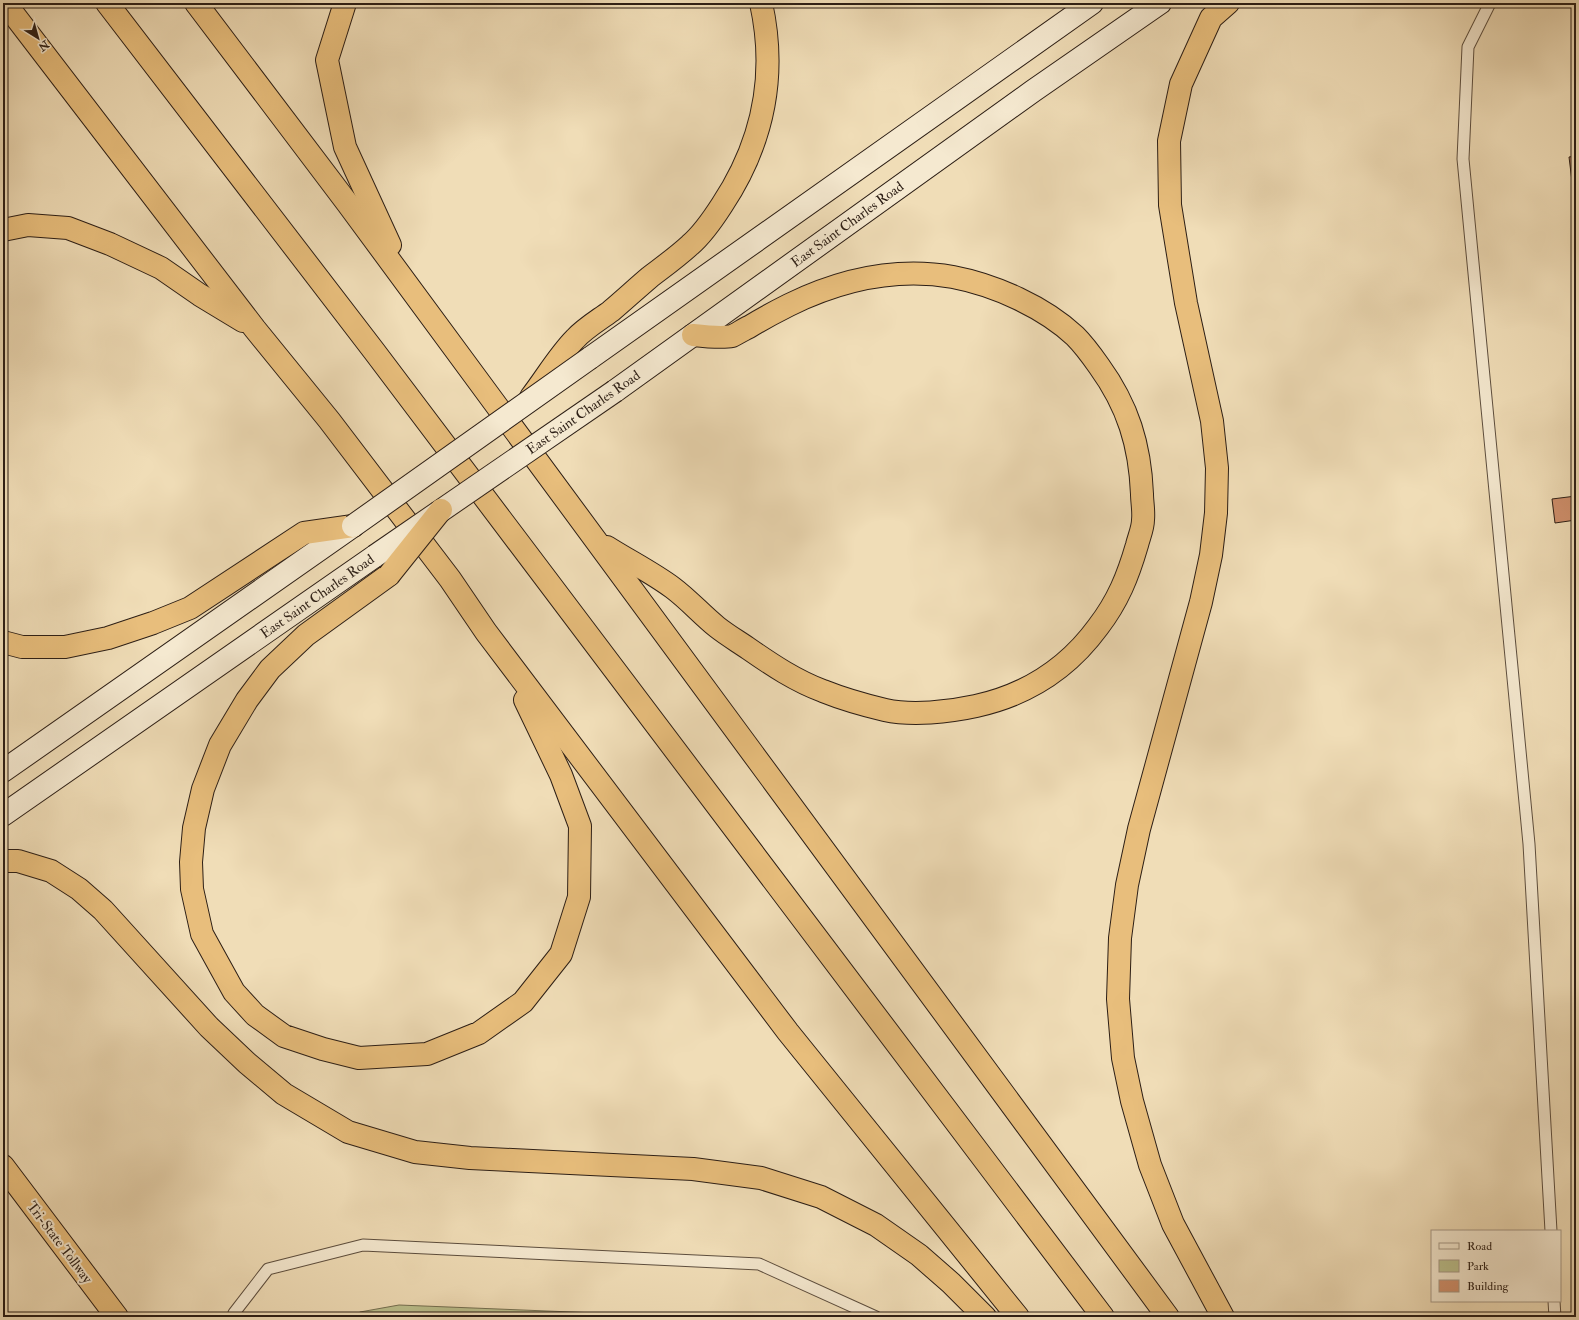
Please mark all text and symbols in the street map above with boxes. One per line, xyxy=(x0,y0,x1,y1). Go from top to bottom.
north arrow xyxy=(18,18,58,58)
text: N xyxy=(35,37,52,54)
street label: East Saint Charles Road xyxy=(788,178,907,271)
street label: East Saint Charles Road xyxy=(523,367,644,458)
street label: East Saint Charles Road xyxy=(257,551,378,642)
street label: Tri-State Tollway xyxy=(23,1198,96,1288)
legend xyxy=(1431,1230,1561,1302)
text: Road xyxy=(1467,1239,1492,1254)
text: Park xyxy=(1467,1259,1489,1274)
text: Building xyxy=(1467,1279,1510,1294)

